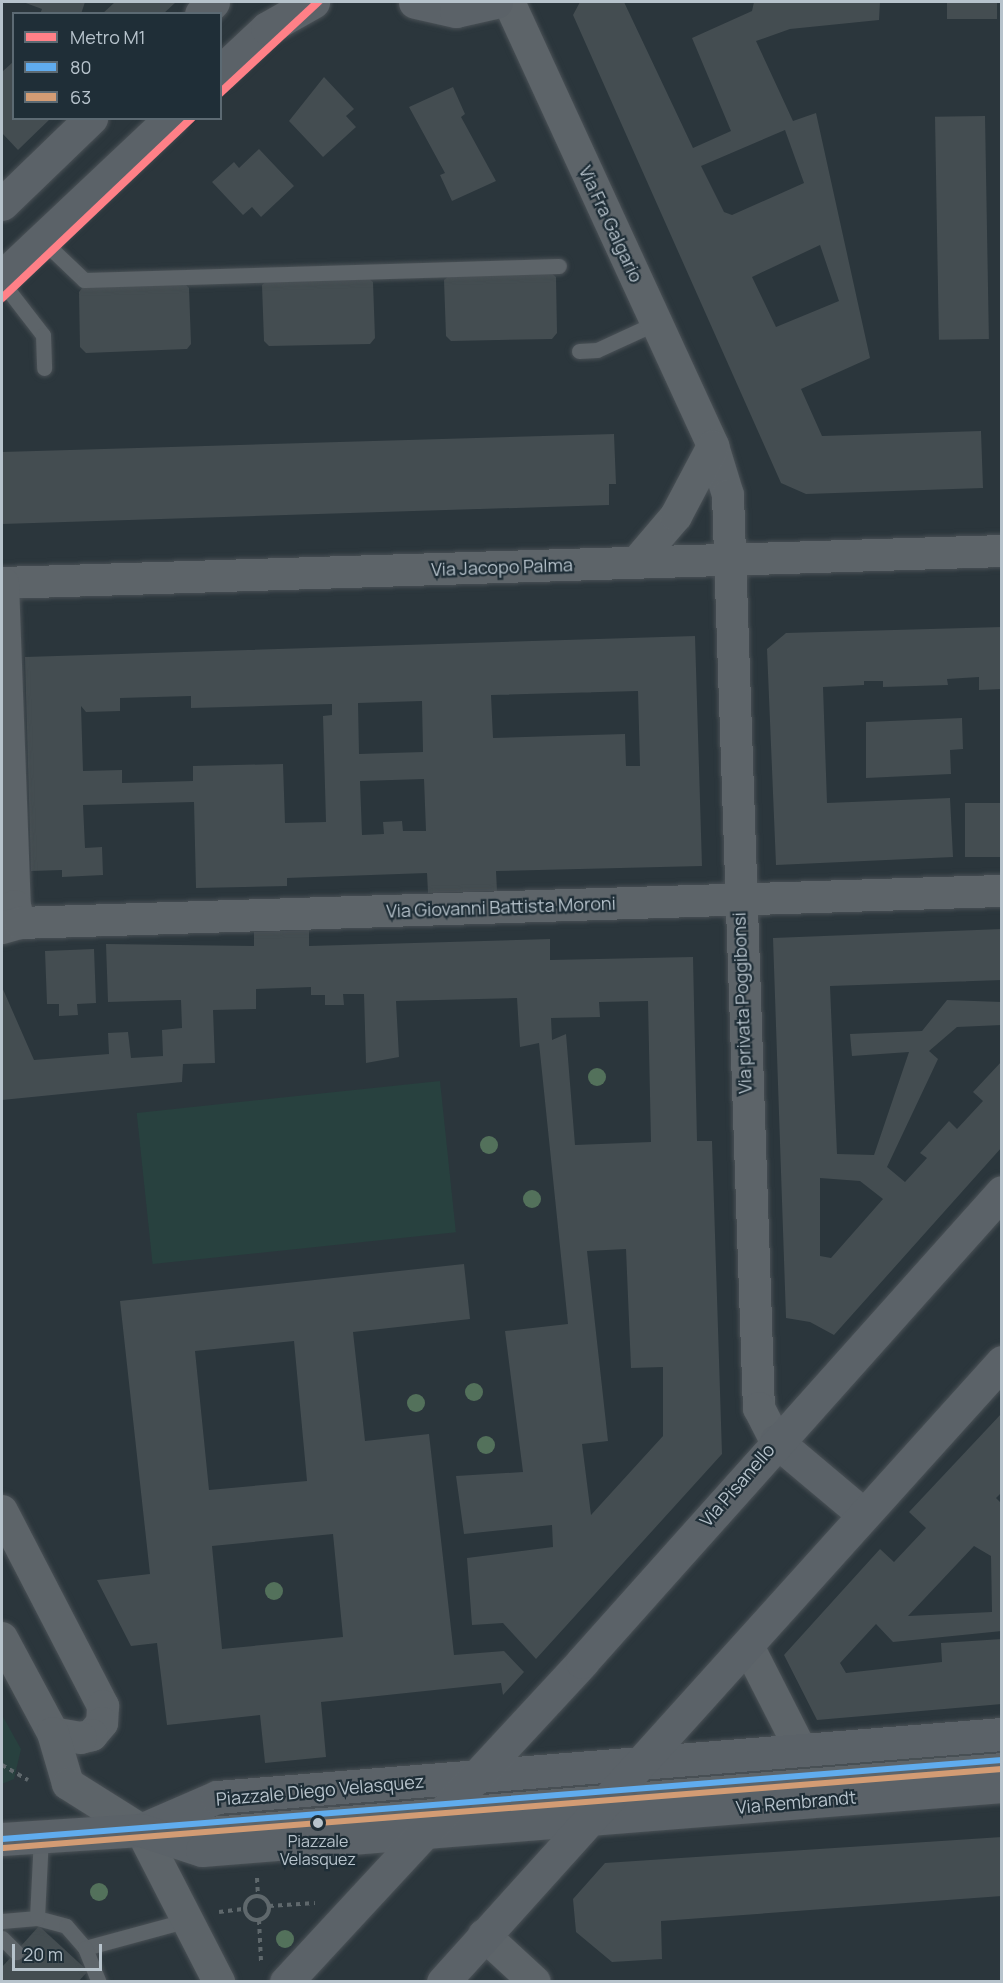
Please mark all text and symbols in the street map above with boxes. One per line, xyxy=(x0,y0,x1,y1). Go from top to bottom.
legend xyxy=(12,12,222,120)
text: Metro M1 xyxy=(70,25,146,49)
text: 80 xyxy=(70,55,91,79)
text: 63 xyxy=(70,85,91,109)
street label: Via Fra Galgario xyxy=(575,162,647,286)
street label: Via Jacopo Palma xyxy=(431,554,573,580)
street label: Via Giovanni Battista Moroni xyxy=(386,892,616,922)
street label: Via privata Poggibonsi xyxy=(728,912,756,1094)
street label: Via Pisanello xyxy=(695,1439,779,1531)
street label: Piazzale Diego Velasquez xyxy=(215,1770,425,1810)
street label: Via Rembrandt xyxy=(735,1786,857,1818)
marker: Piazzale Velasquez xyxy=(312,1817,324,1829)
place label: Piazzale Velasquez xyxy=(280,1831,356,1869)
scale bar xyxy=(15,1932,105,1970)
text: 20 m xyxy=(23,1942,63,1966)

